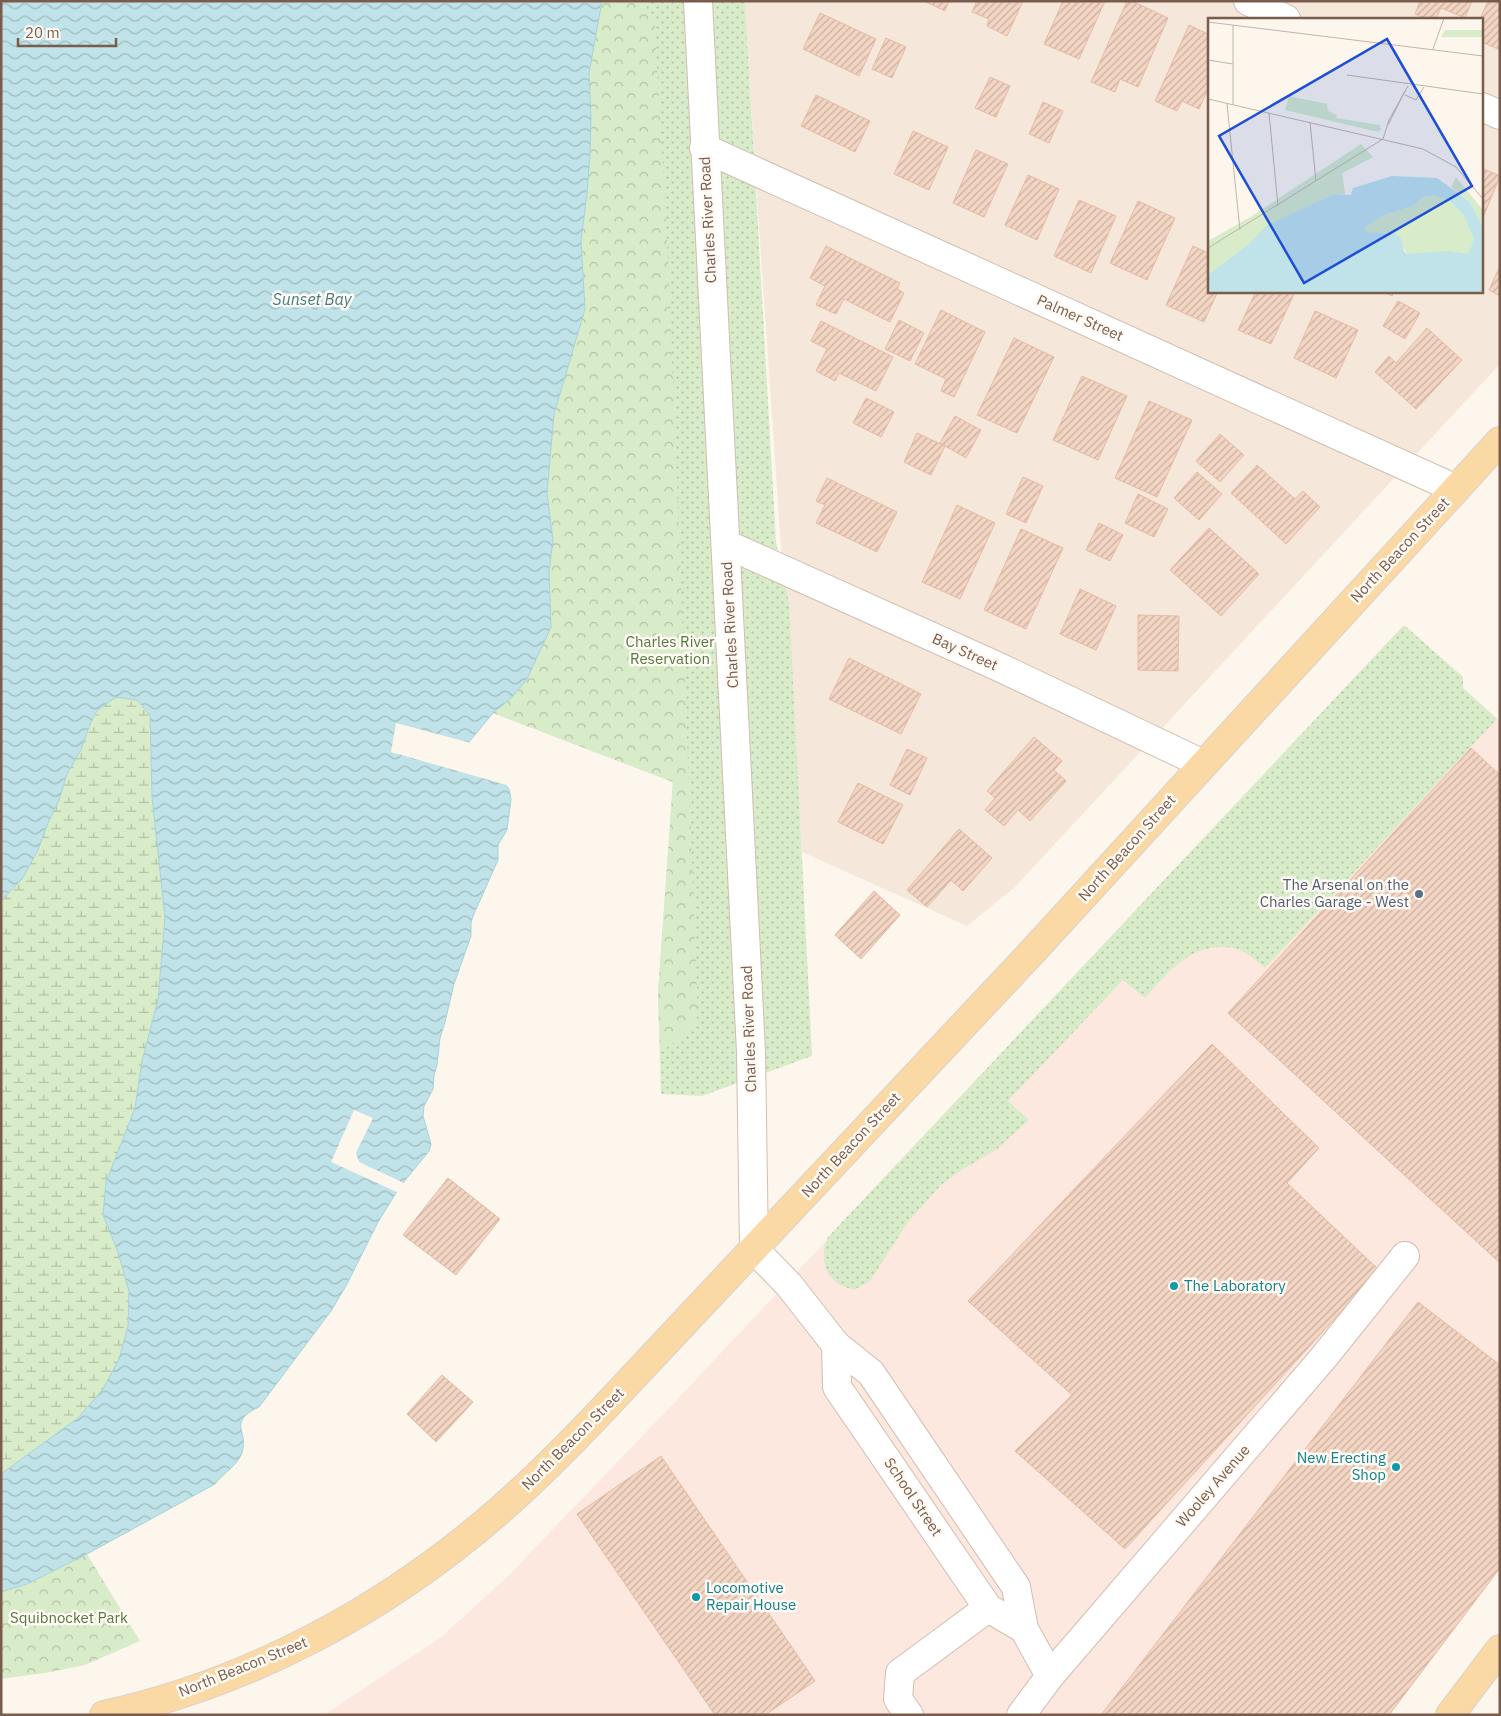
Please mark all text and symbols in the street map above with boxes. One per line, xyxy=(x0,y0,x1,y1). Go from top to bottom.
scale bar xyxy=(18,15,115,47)
inset map xyxy=(1208,18,1484,292)
text: 20 m xyxy=(25,23,60,42)
street label: Charles River Road xyxy=(695,156,720,284)
water label: Sunset Bay xyxy=(273,289,353,309)
street label: Palmer Street xyxy=(1034,290,1126,345)
street label: North Beacon Street xyxy=(1346,493,1453,606)
street label: Charles River Road xyxy=(717,561,742,689)
street label: Bay Street xyxy=(929,629,1001,674)
park label: Charles River Reservation xyxy=(626,632,715,668)
street label: North Beacon Street xyxy=(1074,790,1180,905)
place label: The Arsenal on the Charles Garage - West xyxy=(1260,875,1409,911)
marker: The Arsenal on the Charles Garage - West xyxy=(1413,888,1425,900)
street label: Charles River Road xyxy=(737,965,760,1093)
street label: North Beacon Street xyxy=(797,1088,904,1201)
place label: The Laboratory xyxy=(1184,1276,1286,1295)
marker: The Laboratory xyxy=(1168,1280,1180,1292)
street label: North Beacon Street xyxy=(517,1383,628,1494)
street label: Wooley Avenue xyxy=(1172,1440,1254,1531)
place label: New Erecting Shop xyxy=(1297,1448,1386,1484)
street label: School Street xyxy=(880,1454,947,1539)
marker: New Erecting Shop xyxy=(1390,1461,1402,1473)
place label: Locomotive Repair House xyxy=(706,1578,796,1614)
marker: Locomotive Repair House xyxy=(690,1591,702,1603)
park label: Squibnocket Park xyxy=(10,1608,128,1627)
street label: North Beacon Street xyxy=(176,1632,310,1701)

